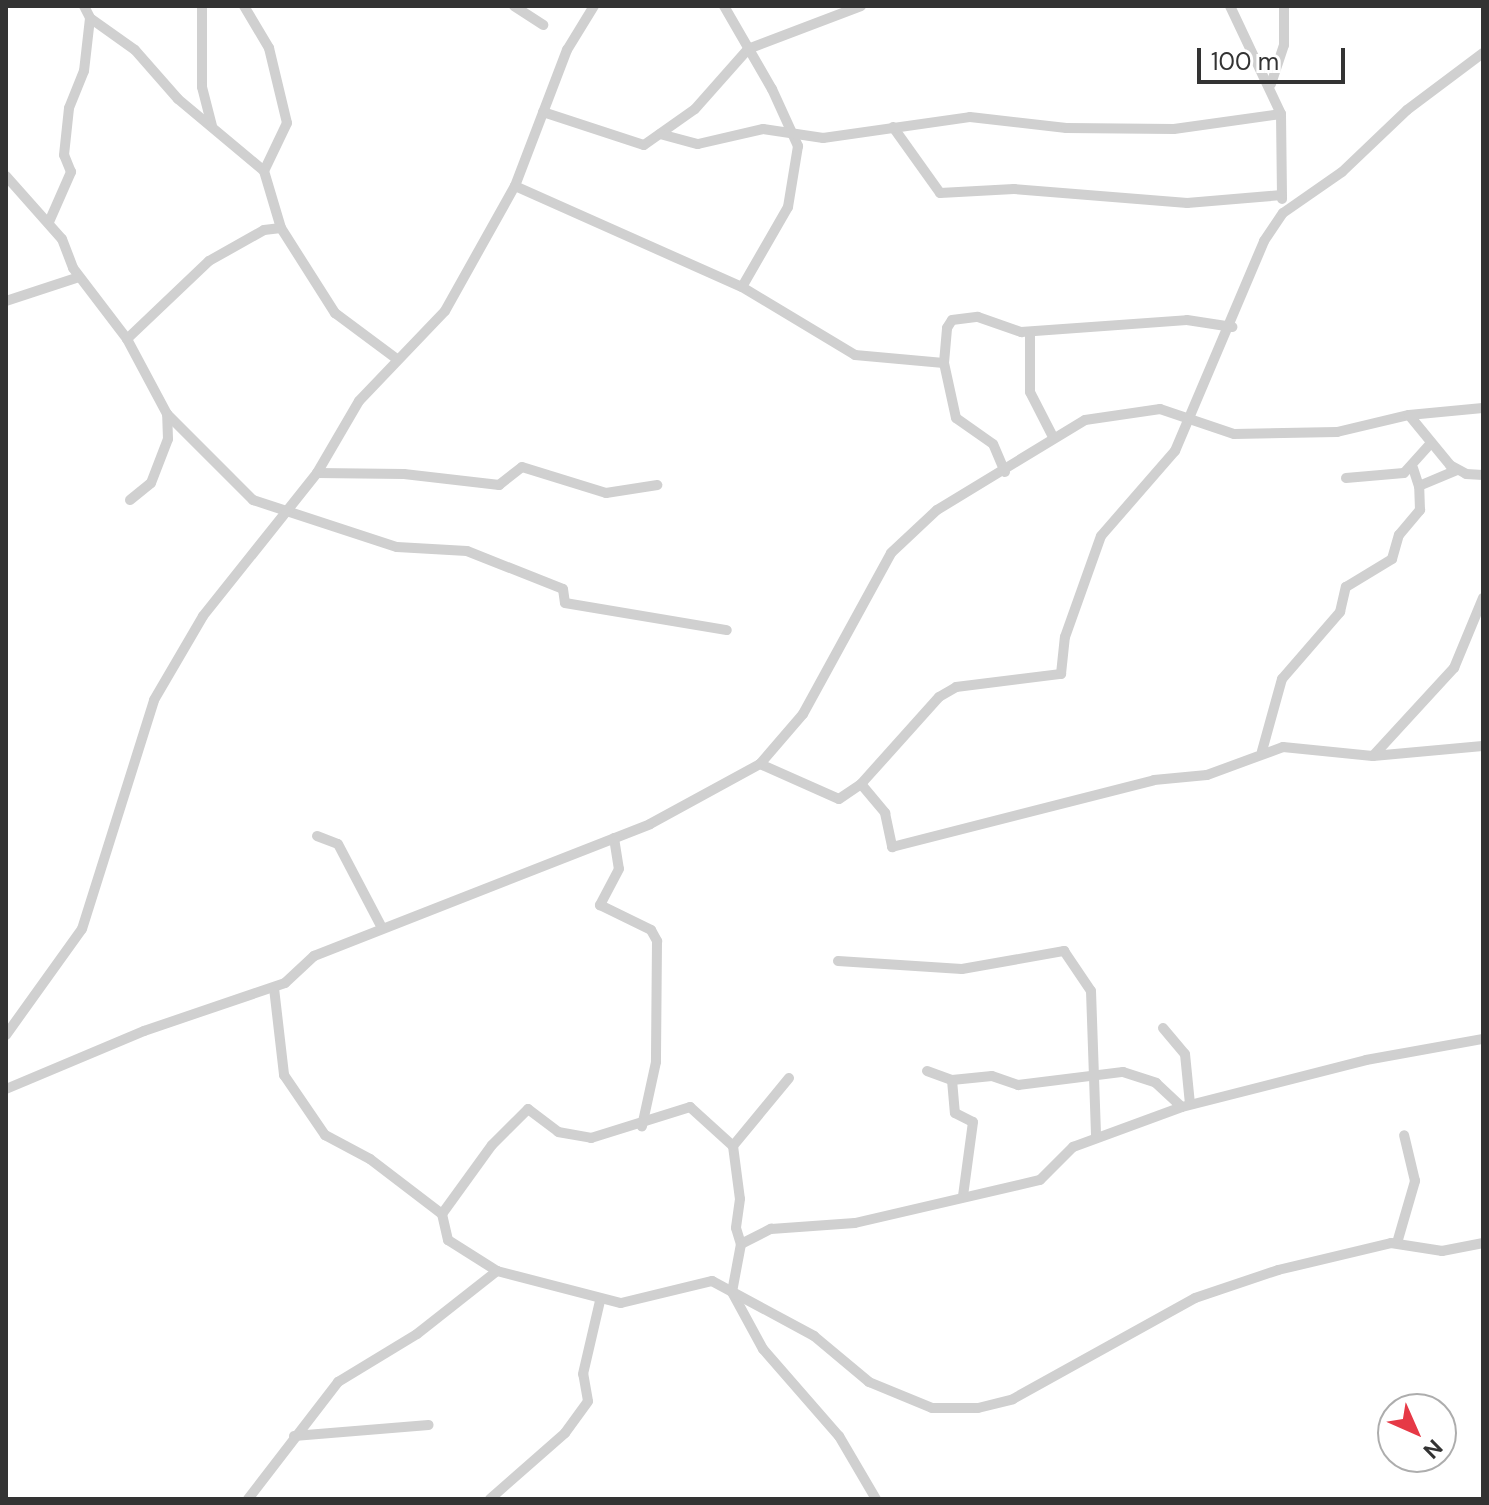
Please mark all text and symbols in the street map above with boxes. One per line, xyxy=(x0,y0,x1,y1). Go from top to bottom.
scale bar xyxy=(1201,32,1349,82)
text: 100 m xyxy=(1211,46,1279,77)
north arrow xyxy=(1377,1393,1457,1473)
text: N xyxy=(1417,1433,1449,1465)

